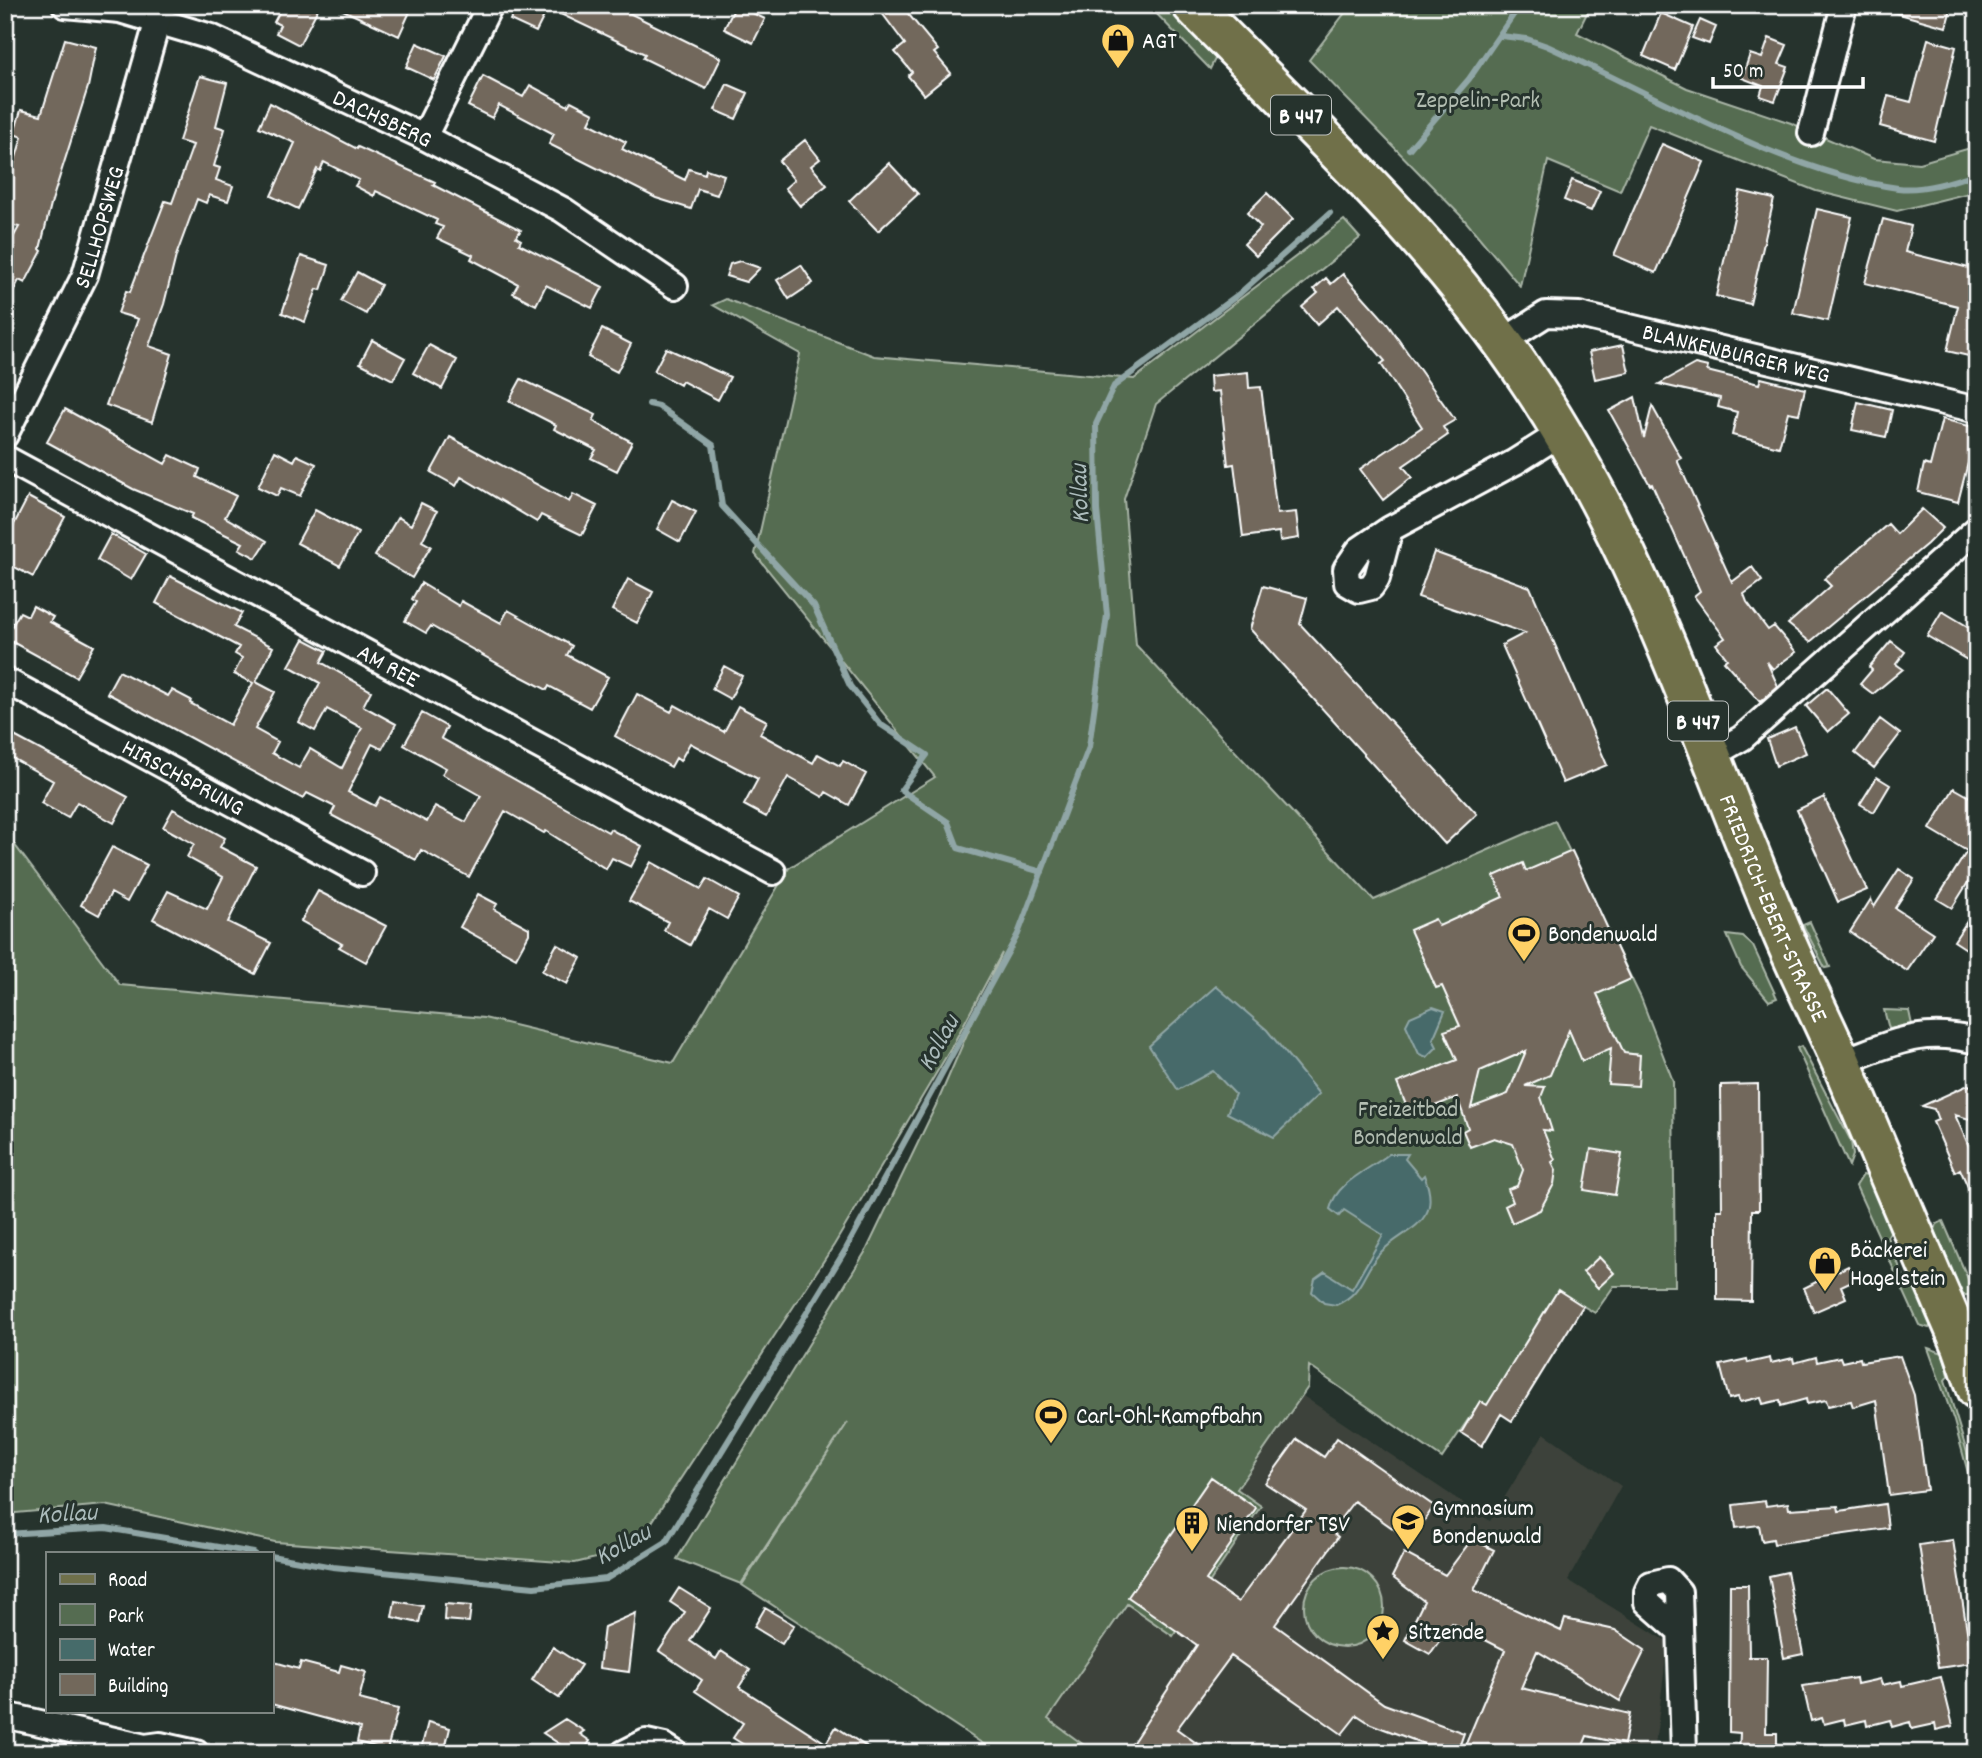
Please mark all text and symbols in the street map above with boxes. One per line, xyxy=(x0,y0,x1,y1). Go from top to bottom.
shop icon: AGT xyxy=(1099,21,1137,70)
place label: AGT xyxy=(1142,26,1177,60)
scale bar xyxy=(1713,46,1863,90)
text: 50 m xyxy=(1723,58,1763,88)
street label: DACHSBERG xyxy=(326,82,437,158)
park label: Zeppelin-Park xyxy=(1416,85,1540,119)
road number: B 447 xyxy=(1271,96,1331,134)
street label: SELLHOPSWEG xyxy=(67,163,135,295)
street label: BLANKENBURGER WEG xyxy=(1639,317,1833,394)
water label: Kollau xyxy=(1062,462,1101,524)
street label: AM REE xyxy=(350,637,425,698)
road number: B 447 xyxy=(1668,702,1728,740)
street label: HIRSCHSPRUNG xyxy=(115,732,250,826)
street label: FRIEDRICH-EBERT-STRASSE xyxy=(1708,790,1835,1029)
sports icon: Bondenwald xyxy=(1505,914,1543,963)
place label: Bondenwald xyxy=(1548,919,1658,953)
water label: Kollau xyxy=(909,1007,971,1079)
park label: Freizeitbad Bondenwald xyxy=(1353,1094,1463,1156)
place label: Bäckerei Hagelstein xyxy=(1850,1235,1945,1297)
shop icon: Bäckerei Hagelstein xyxy=(1806,1244,1844,1293)
sports icon: Carl-Ohl-Kampfbahn xyxy=(1032,1396,1070,1445)
place label: Carl-Ohl-Kampfbahn xyxy=(1076,1401,1263,1435)
place label: Gymnasium Bondenwald xyxy=(1432,1493,1542,1555)
water label: Kollau xyxy=(37,1495,100,1536)
school or university icon: Gymnasium Bondenwald xyxy=(1389,1502,1427,1551)
building icon: Niendorfer TSV xyxy=(1173,1504,1211,1553)
place label: Niendorfer TSV xyxy=(1216,1509,1350,1543)
water label: Kollau xyxy=(589,1515,660,1577)
legend xyxy=(46,1552,273,1712)
text: Road xyxy=(108,1567,147,1597)
text: Park xyxy=(108,1603,144,1633)
place icon: Sitzende xyxy=(1364,1612,1402,1661)
place label: Sitzende xyxy=(1408,1617,1484,1651)
text: Water xyxy=(108,1637,155,1667)
text: Building xyxy=(108,1673,168,1703)

